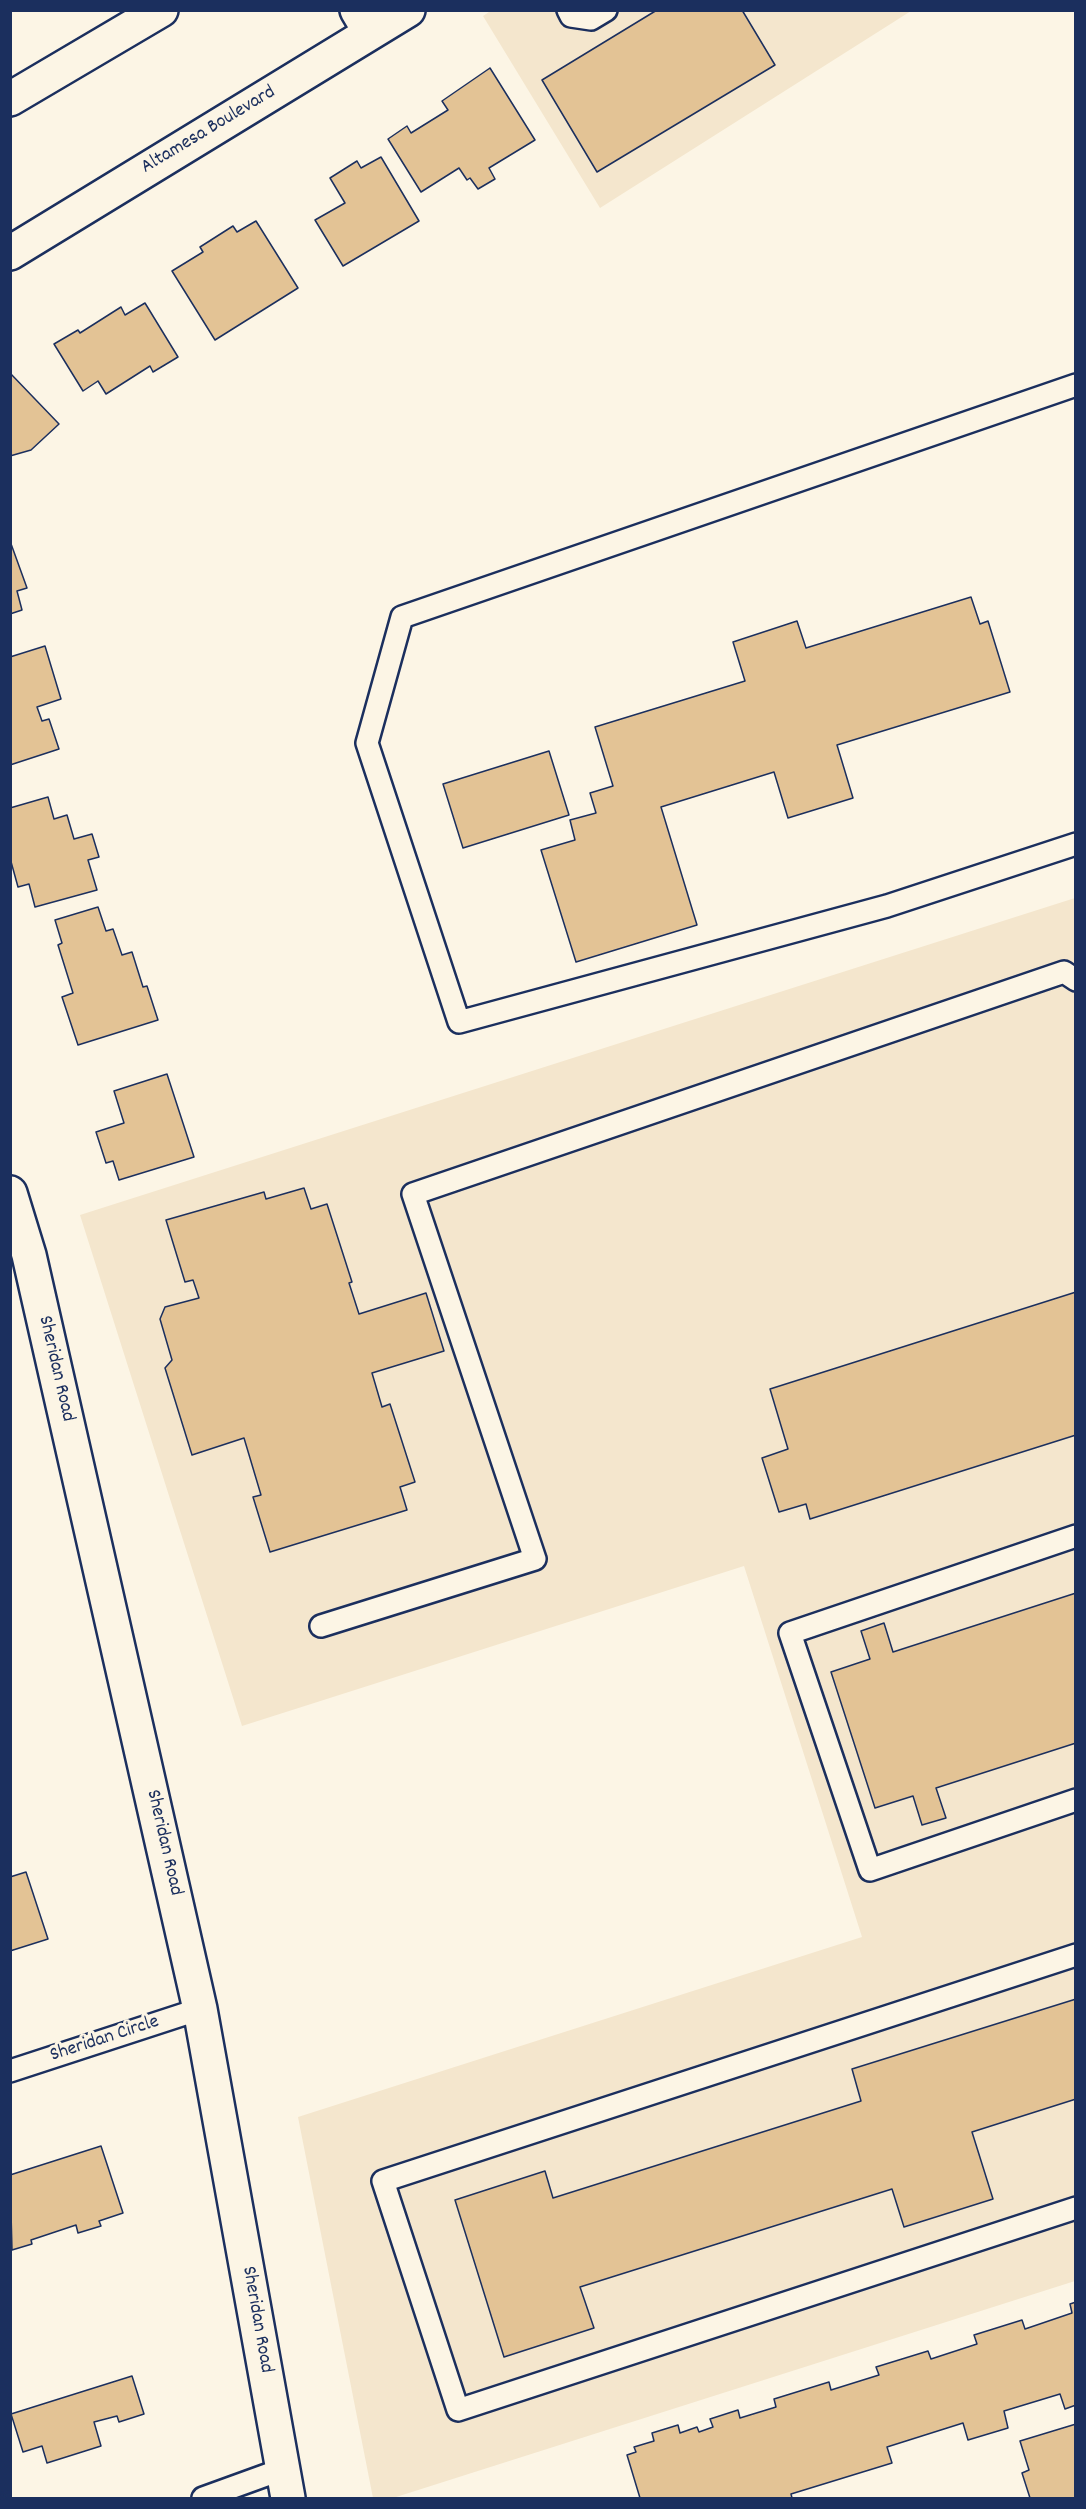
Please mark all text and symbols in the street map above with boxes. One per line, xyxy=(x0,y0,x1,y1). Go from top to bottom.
street label: Altamesa Boulevard xyxy=(137,81,281,181)
street label: Sheridan Road xyxy=(31,1314,79,1424)
street label: Sheridan Road xyxy=(139,1788,187,1898)
street label: Sheridan Circle xyxy=(48,2011,162,2069)
street label: Sheridan Road xyxy=(235,2265,277,2375)

